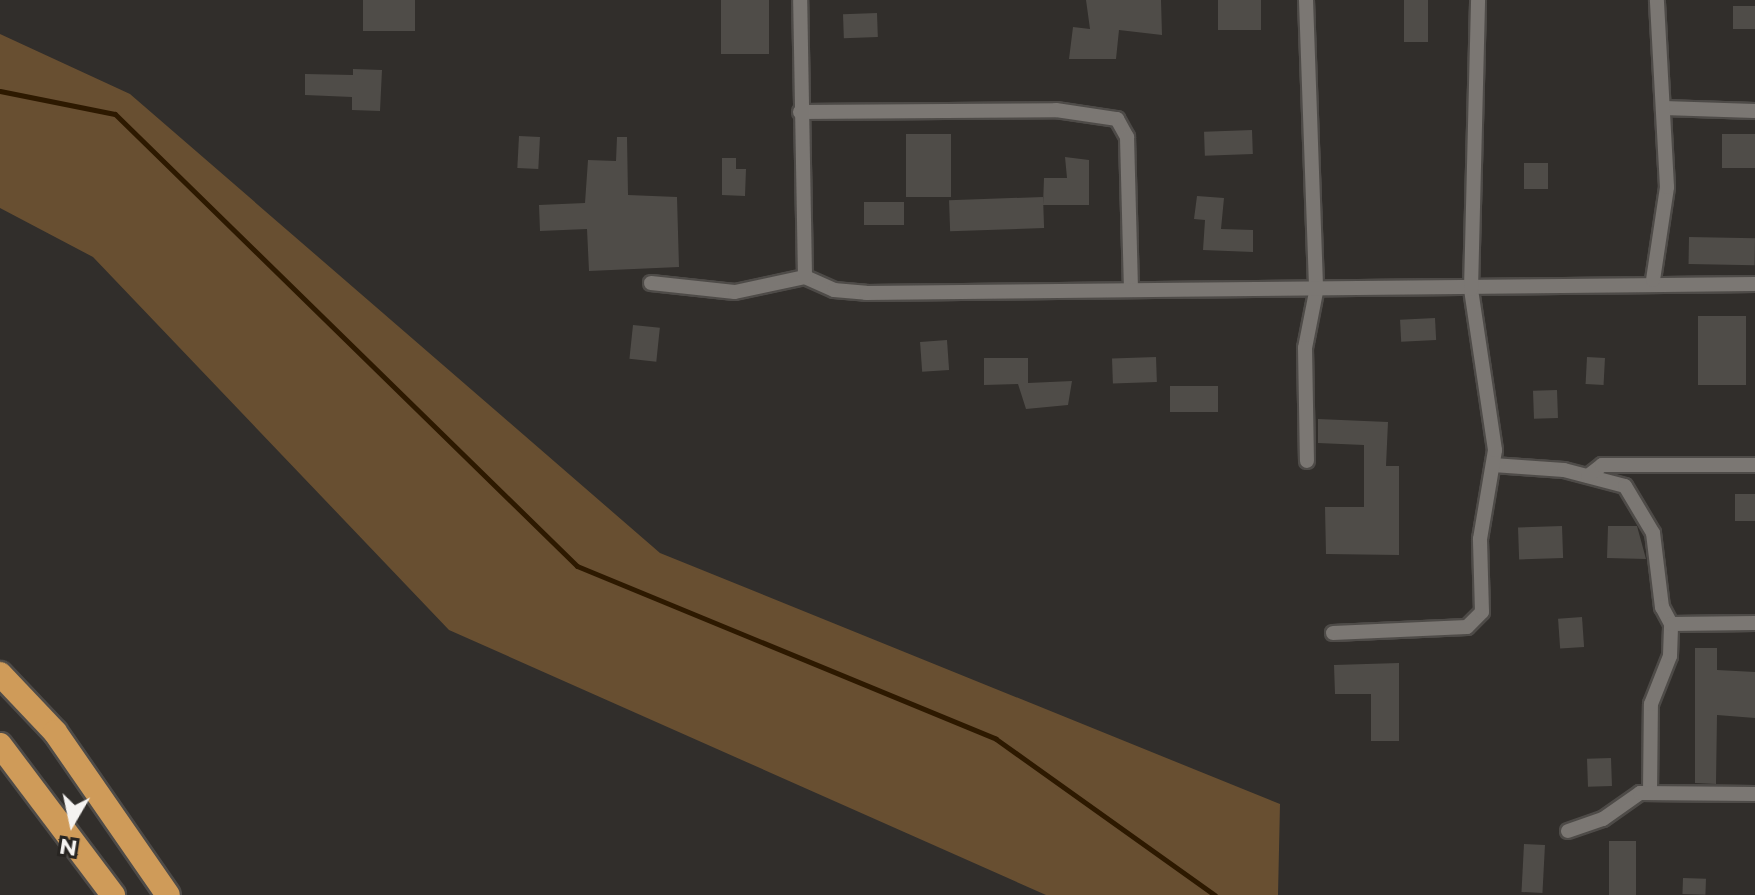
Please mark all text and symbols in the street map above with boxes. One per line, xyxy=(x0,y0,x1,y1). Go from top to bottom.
north arrow xyxy=(32,783,112,863)
text: N xyxy=(57,832,79,862)

